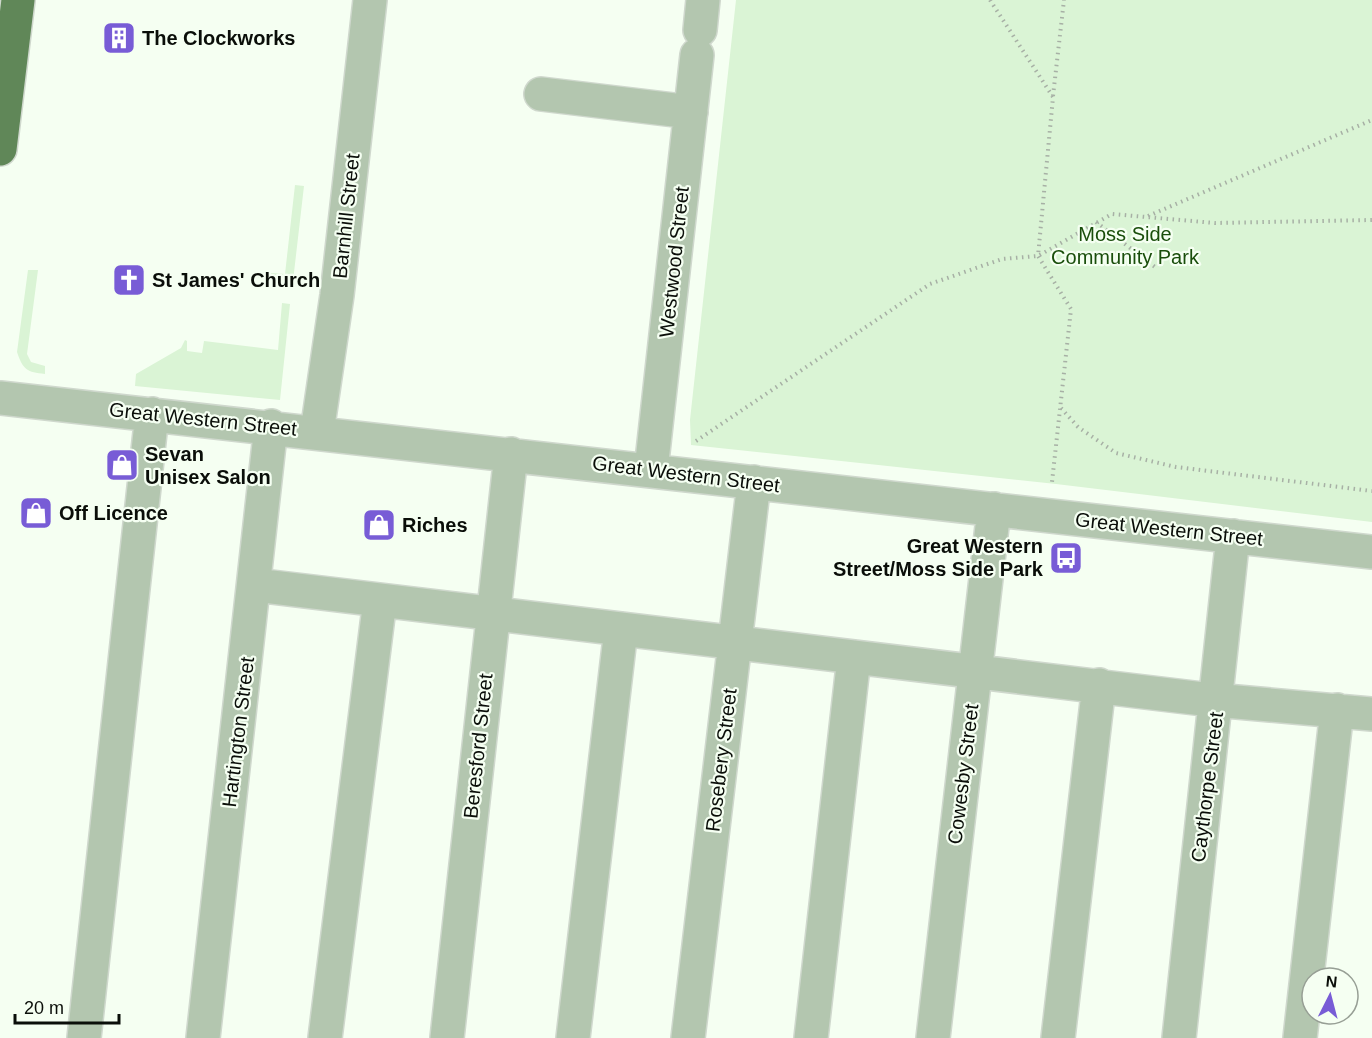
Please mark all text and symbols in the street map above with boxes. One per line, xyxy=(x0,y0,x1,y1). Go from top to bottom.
building icon: The Clockworks xyxy=(101,20,137,56)
place label: The Clockworks xyxy=(142,27,295,49)
street label: Barnhill Street xyxy=(328,152,364,280)
street label: Westwood Street xyxy=(655,185,693,339)
park label: Moss Side Community Park xyxy=(1051,223,1200,268)
church icon: St James' Church xyxy=(111,262,147,298)
place label: St James' Church xyxy=(152,269,320,291)
street label: Great Western Street xyxy=(108,398,298,440)
place label: Sevan Unisex Salon xyxy=(145,443,271,488)
shop icon: Sevan Unisex Salon xyxy=(104,447,140,483)
street label: Great Western Street xyxy=(591,452,781,496)
shop icon: Off Licence xyxy=(18,495,54,531)
place label: Off Licence xyxy=(59,502,168,524)
shop icon: Riches xyxy=(361,507,397,543)
street label: Great Western Street xyxy=(1074,508,1264,550)
place label: Riches xyxy=(402,514,468,536)
place label: Great Western Street/Moss Side Park xyxy=(833,535,1044,580)
bus stop icon: Great Western Street/Moss Side Park xyxy=(1048,540,1084,576)
street label: Hartington Street xyxy=(218,655,258,808)
street label: Beresford Street xyxy=(459,672,497,820)
street label: Rosebery Street xyxy=(701,687,741,833)
street label: Cowesby Street xyxy=(943,702,983,845)
street label: Caythorpe Street xyxy=(1187,710,1227,863)
north arrow xyxy=(1300,966,1360,1026)
text: N xyxy=(1325,973,1338,991)
scale bar xyxy=(15,987,118,1025)
text: 20 m xyxy=(24,998,64,1018)

